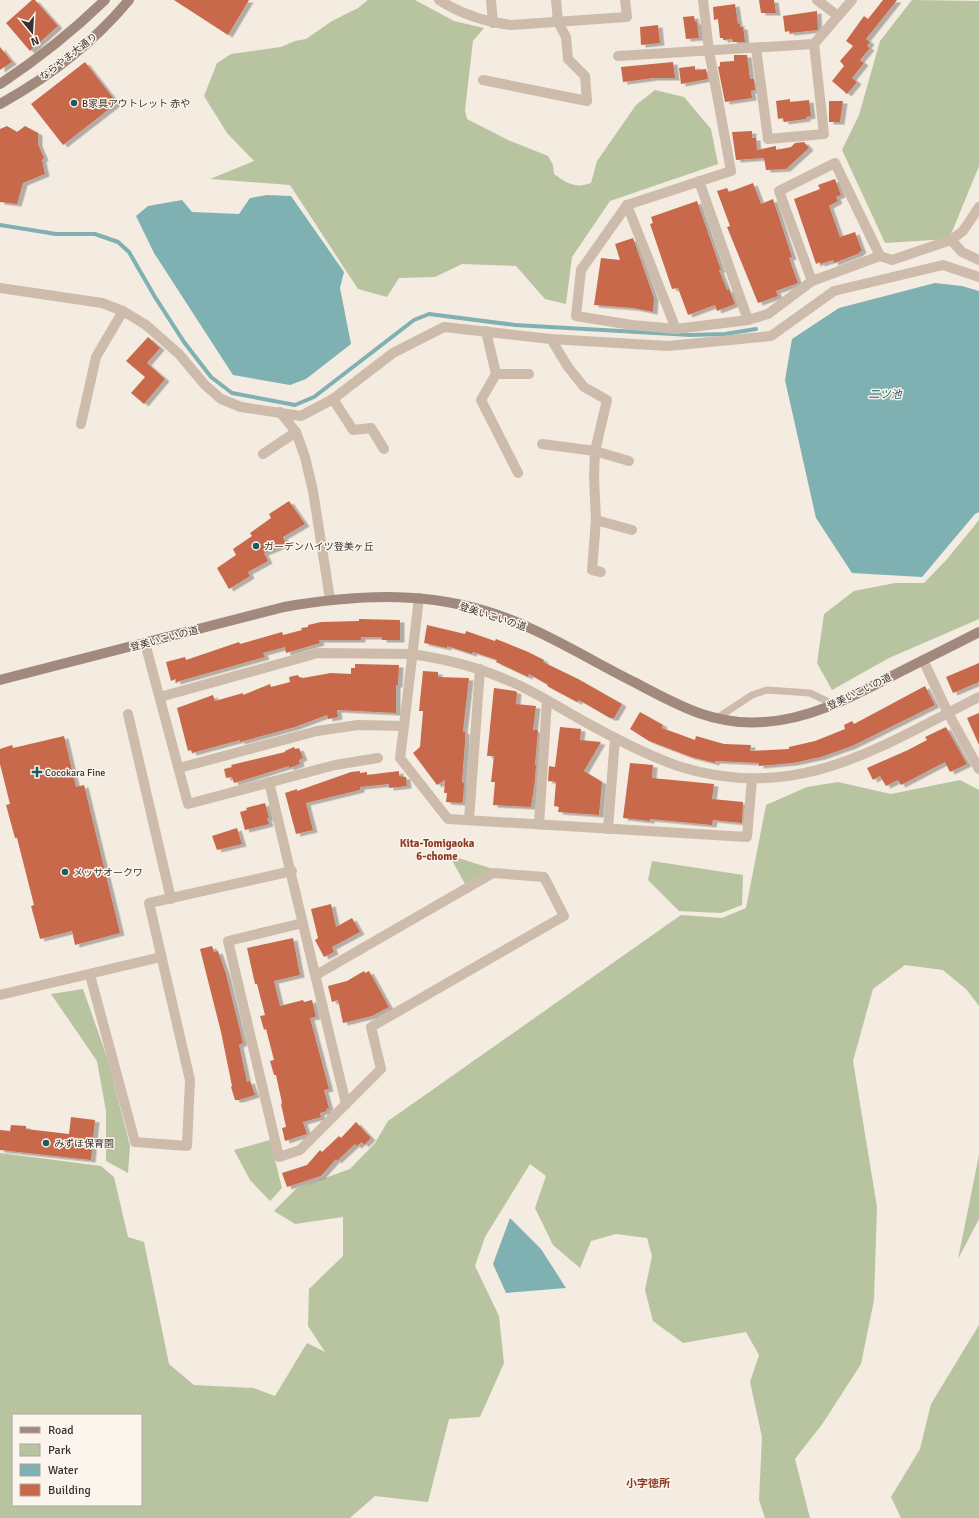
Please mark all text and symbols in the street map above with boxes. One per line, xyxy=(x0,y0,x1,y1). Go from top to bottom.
north arrow xyxy=(12,12,52,52)
street label: ならやま大通り xyxy=(37,31,100,83)
text: N xyxy=(29,34,41,48)
marker: B家具アウトレット 赤や xyxy=(69,98,79,108)
place label: B家具アウトレット 赤や xyxy=(82,98,190,110)
water label: 二ツ池 xyxy=(869,388,902,401)
marker: ガーデンハイツ登美ヶ丘 xyxy=(251,541,261,551)
place label: ガーデンハイツ登美ヶ丘 xyxy=(264,541,374,553)
street label: 登美いこいの道 xyxy=(458,600,528,633)
street label: 登美いこいの道 xyxy=(129,624,200,654)
street label: 登美いこいの道 xyxy=(825,671,894,713)
marker: Cocokara Fine xyxy=(32,767,42,777)
place label: Cocokara Fine xyxy=(45,767,105,779)
district label: Kita-Tomigaoka 6-chome xyxy=(400,837,475,863)
marker: メッサオークワ xyxy=(60,867,70,877)
place label: メッサオークワ xyxy=(73,867,143,879)
marker: みずほ保育園 xyxy=(41,1138,51,1148)
place label: みずほ保育園 xyxy=(54,1138,114,1150)
legend xyxy=(12,1414,142,1506)
text: Road xyxy=(48,1423,74,1438)
text: Park xyxy=(48,1443,71,1458)
text: Water xyxy=(48,1463,79,1478)
district label: 小字徳所 xyxy=(626,1477,670,1490)
text: Building xyxy=(48,1483,91,1498)

